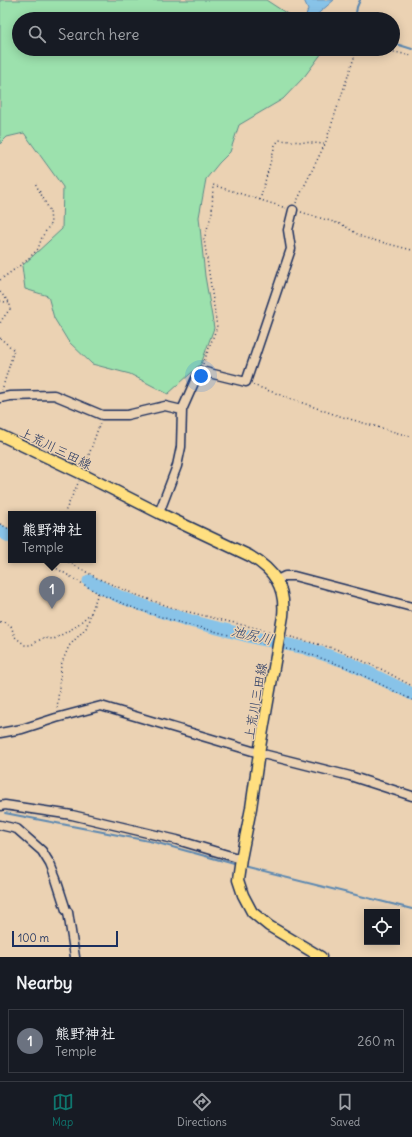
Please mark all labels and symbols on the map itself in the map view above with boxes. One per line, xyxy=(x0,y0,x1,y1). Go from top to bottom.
your location xyxy=(191,366,211,386)
street label: 上荒川三田線 xyxy=(17,424,95,474)
pin: 1 xyxy=(39,576,65,609)
water label: 池尻川 xyxy=(230,622,274,648)
street label: 上荒川三田線 xyxy=(240,660,271,741)
scale bar xyxy=(12,929,118,948)

